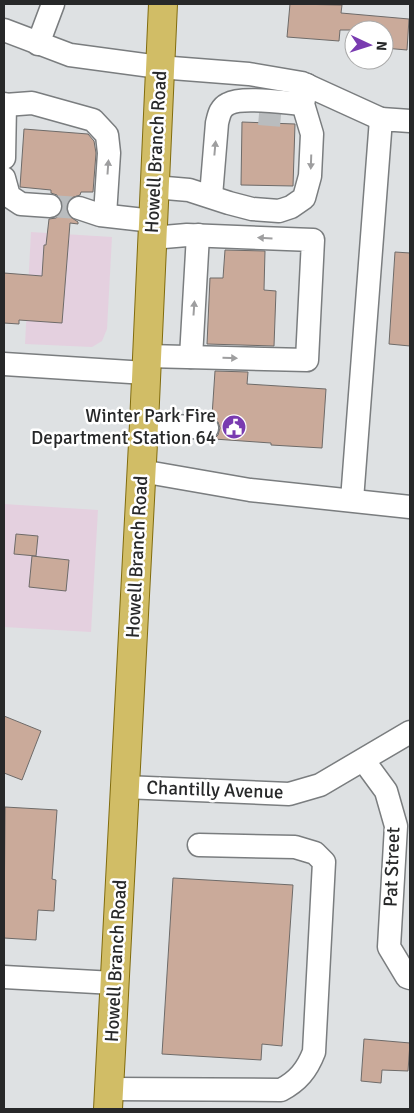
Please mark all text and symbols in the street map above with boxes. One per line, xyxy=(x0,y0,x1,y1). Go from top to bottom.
north arrow xyxy=(344,20,394,70)
text: N xyxy=(373,40,390,51)
street label: Howell Branch Road xyxy=(140,70,172,234)
one-way arrow xyxy=(211,139,219,155)
one-way arrow xyxy=(307,154,315,170)
one-way arrow xyxy=(104,158,112,174)
one-way arrow xyxy=(256,234,272,242)
one-way arrow xyxy=(190,300,198,316)
one-way arrow xyxy=(223,354,239,362)
place label: Winter Park Fire Department Station 64 xyxy=(31,404,216,450)
public building icon: Winter Park Fire Department Station 64 xyxy=(221,414,247,440)
street label: Howell Branch Road xyxy=(121,475,153,639)
street label: Chantilly Avenue xyxy=(146,776,284,804)
street label: Pat Street xyxy=(379,826,405,907)
street label: Howell Branch Road xyxy=(100,879,132,1043)

